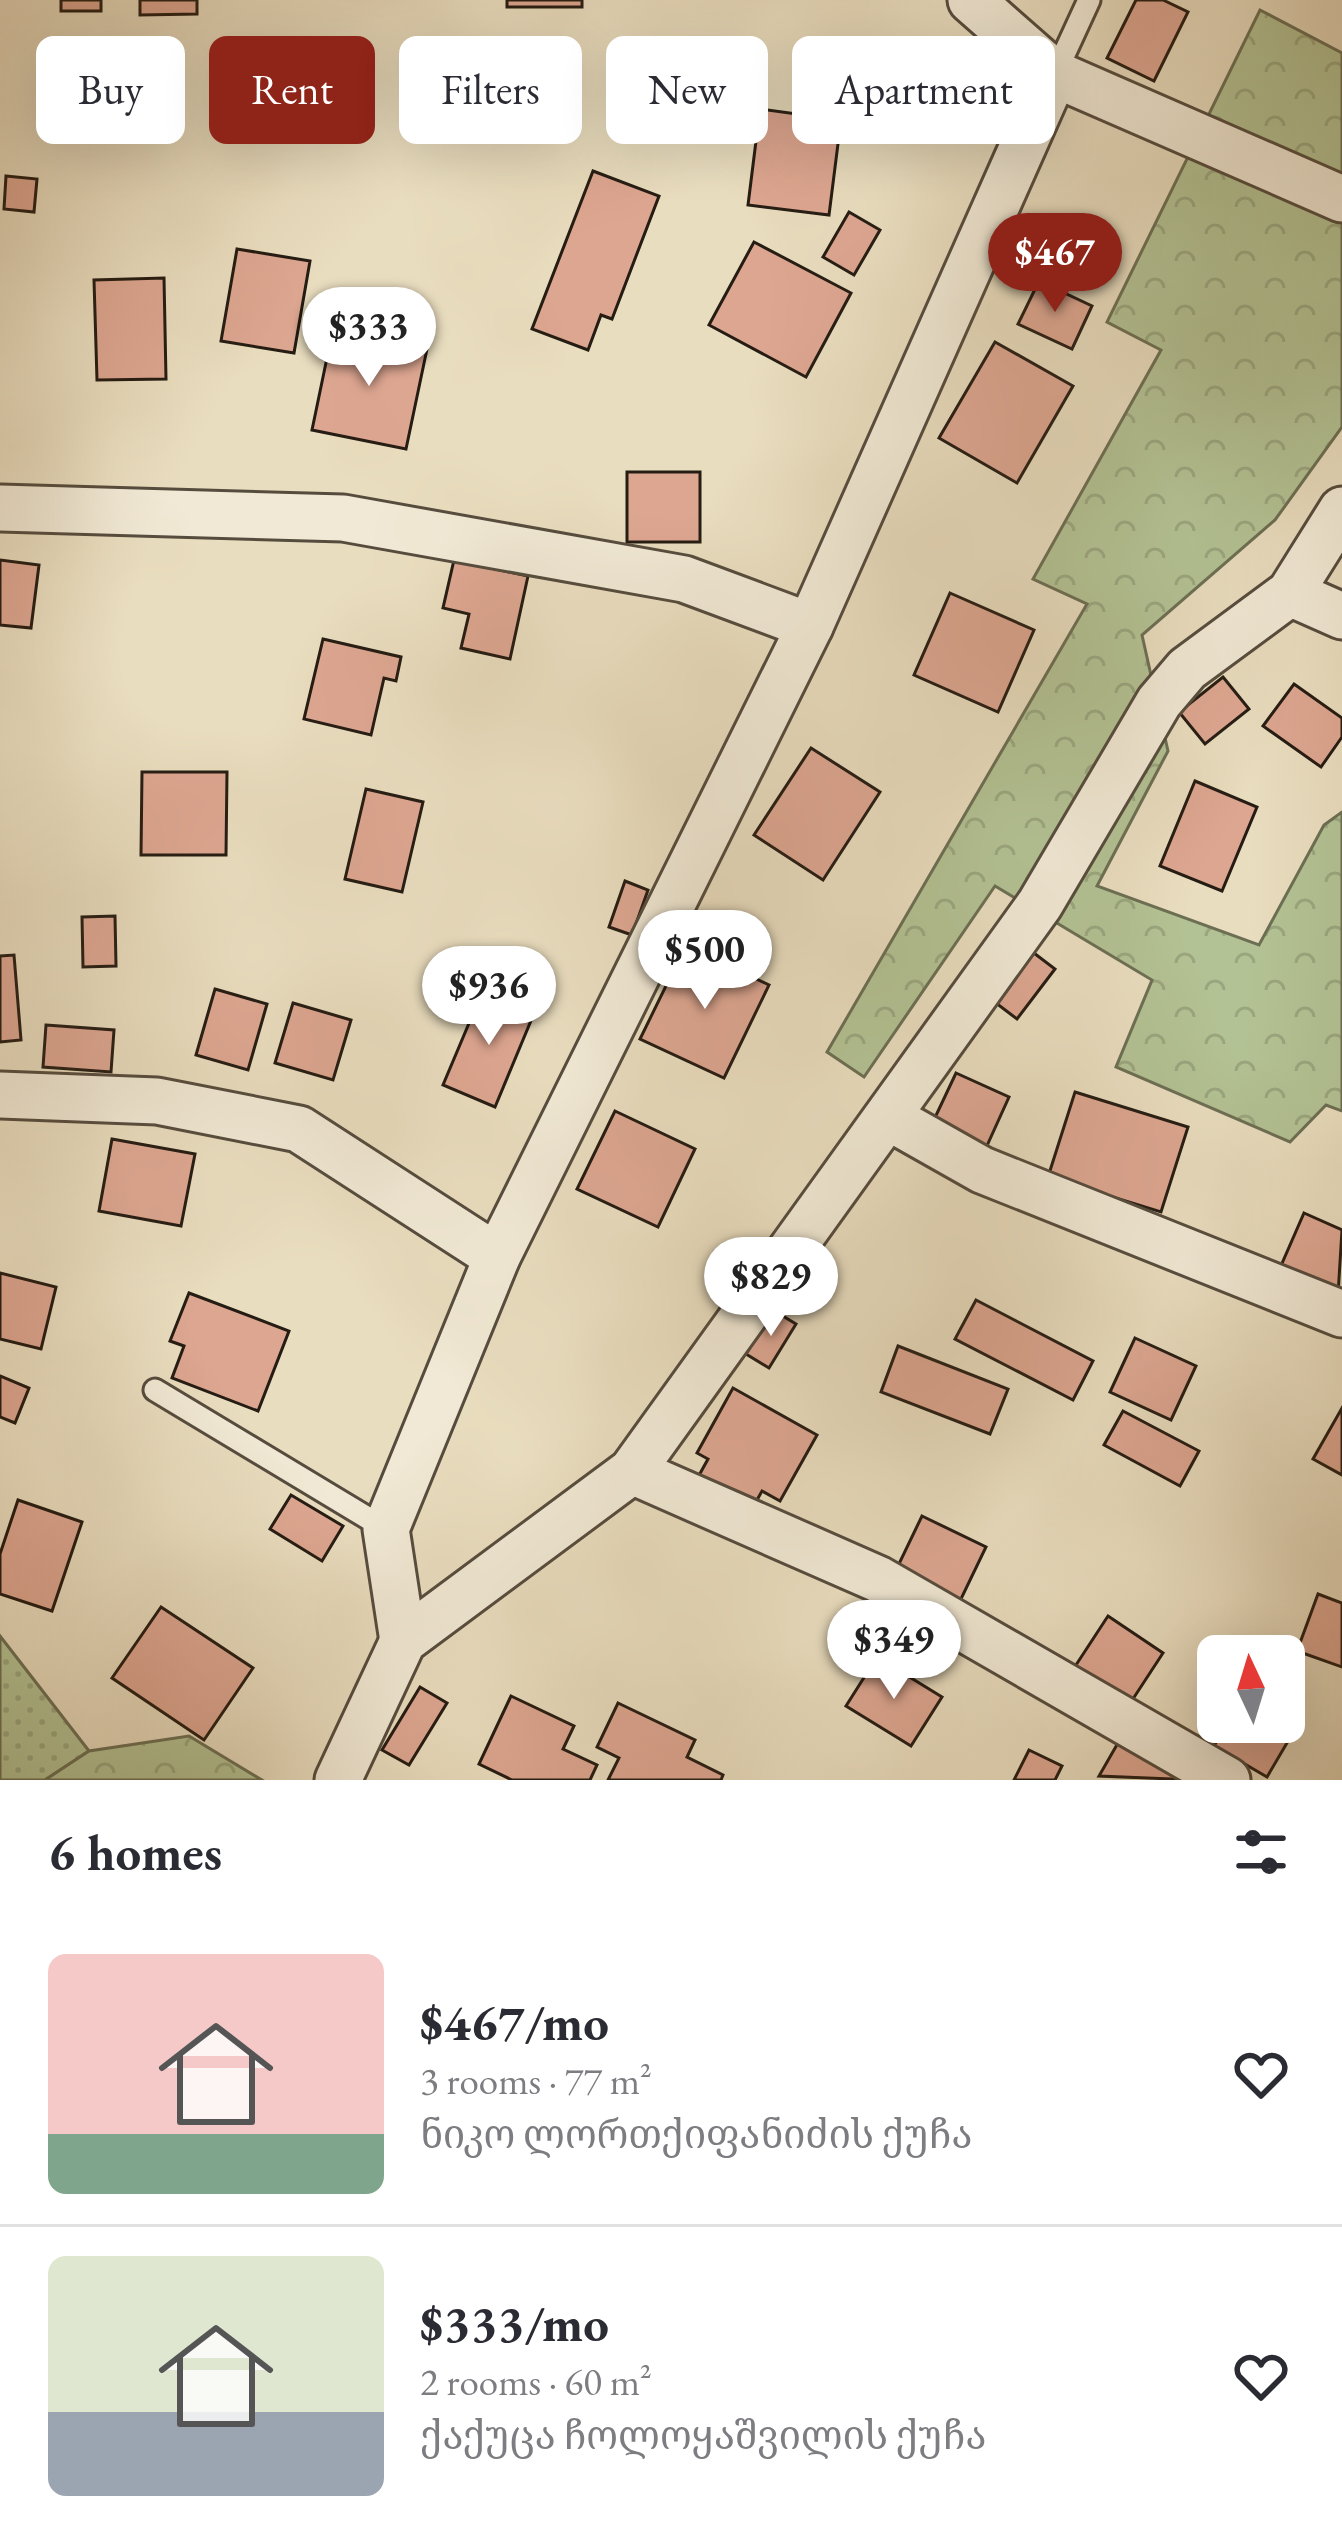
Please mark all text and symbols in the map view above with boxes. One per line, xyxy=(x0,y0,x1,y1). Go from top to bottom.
chip: Buy xyxy=(36,36,185,144)
chip: Rent xyxy=(209,36,375,144)
chip: Filters xyxy=(399,36,582,144)
chip: New xyxy=(606,36,768,144)
chip: Apartment xyxy=(792,36,1055,144)
pin: $467 xyxy=(984,213,1126,315)
text: $467 xyxy=(1015,226,1095,277)
pin: $333 xyxy=(298,287,440,389)
text: $333 xyxy=(329,300,409,351)
pin: $500 xyxy=(634,910,776,1012)
text: $500 xyxy=(665,923,745,974)
pin: $936 xyxy=(418,946,560,1048)
text: $936 xyxy=(449,959,529,1010)
pin: $829 xyxy=(700,1237,842,1339)
text: $829 xyxy=(731,1250,811,1301)
pin: $349 xyxy=(823,1600,965,1702)
text: $349 xyxy=(854,1613,934,1664)
north arrow xyxy=(1197,1635,1305,1743)
map controls xyxy=(1197,1635,1305,1743)
text: 6 homes xyxy=(48,1819,222,1885)
icon: filters xyxy=(1228,1819,1294,1885)
text: $467/mo xyxy=(420,1989,609,2055)
icon: home xyxy=(144,2002,288,2146)
icon: heart xyxy=(1228,2041,1294,2107)
text: 3 rooms · 77 m² xyxy=(420,2055,652,2106)
text: ნიკო ლორთქიფანიძის ქუჩა xyxy=(420,2109,972,2160)
text: $333/mo xyxy=(420,2290,609,2356)
icon: home xyxy=(144,2304,288,2448)
icon: heart xyxy=(1228,2343,1294,2409)
text: 2 rooms · 60 m² xyxy=(420,2356,652,2407)
text: ქაქუცა ჩოლოყაშვილის ქუჩა xyxy=(420,2410,986,2461)

